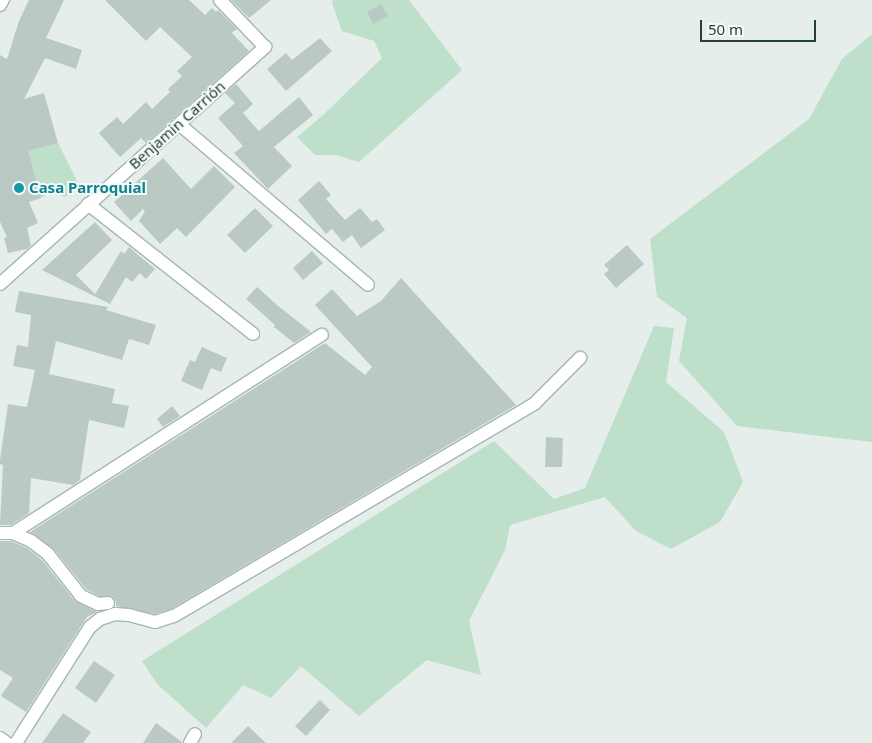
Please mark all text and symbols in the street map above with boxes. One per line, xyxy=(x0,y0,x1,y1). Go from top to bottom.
scale bar xyxy=(702,10,818,42)
text: 50 m xyxy=(708,19,743,39)
street label: Benjamin Carrión xyxy=(125,77,229,173)
place label: Casa Parroquial xyxy=(29,179,146,197)
marker: Casa Parroquial xyxy=(13,182,25,194)

